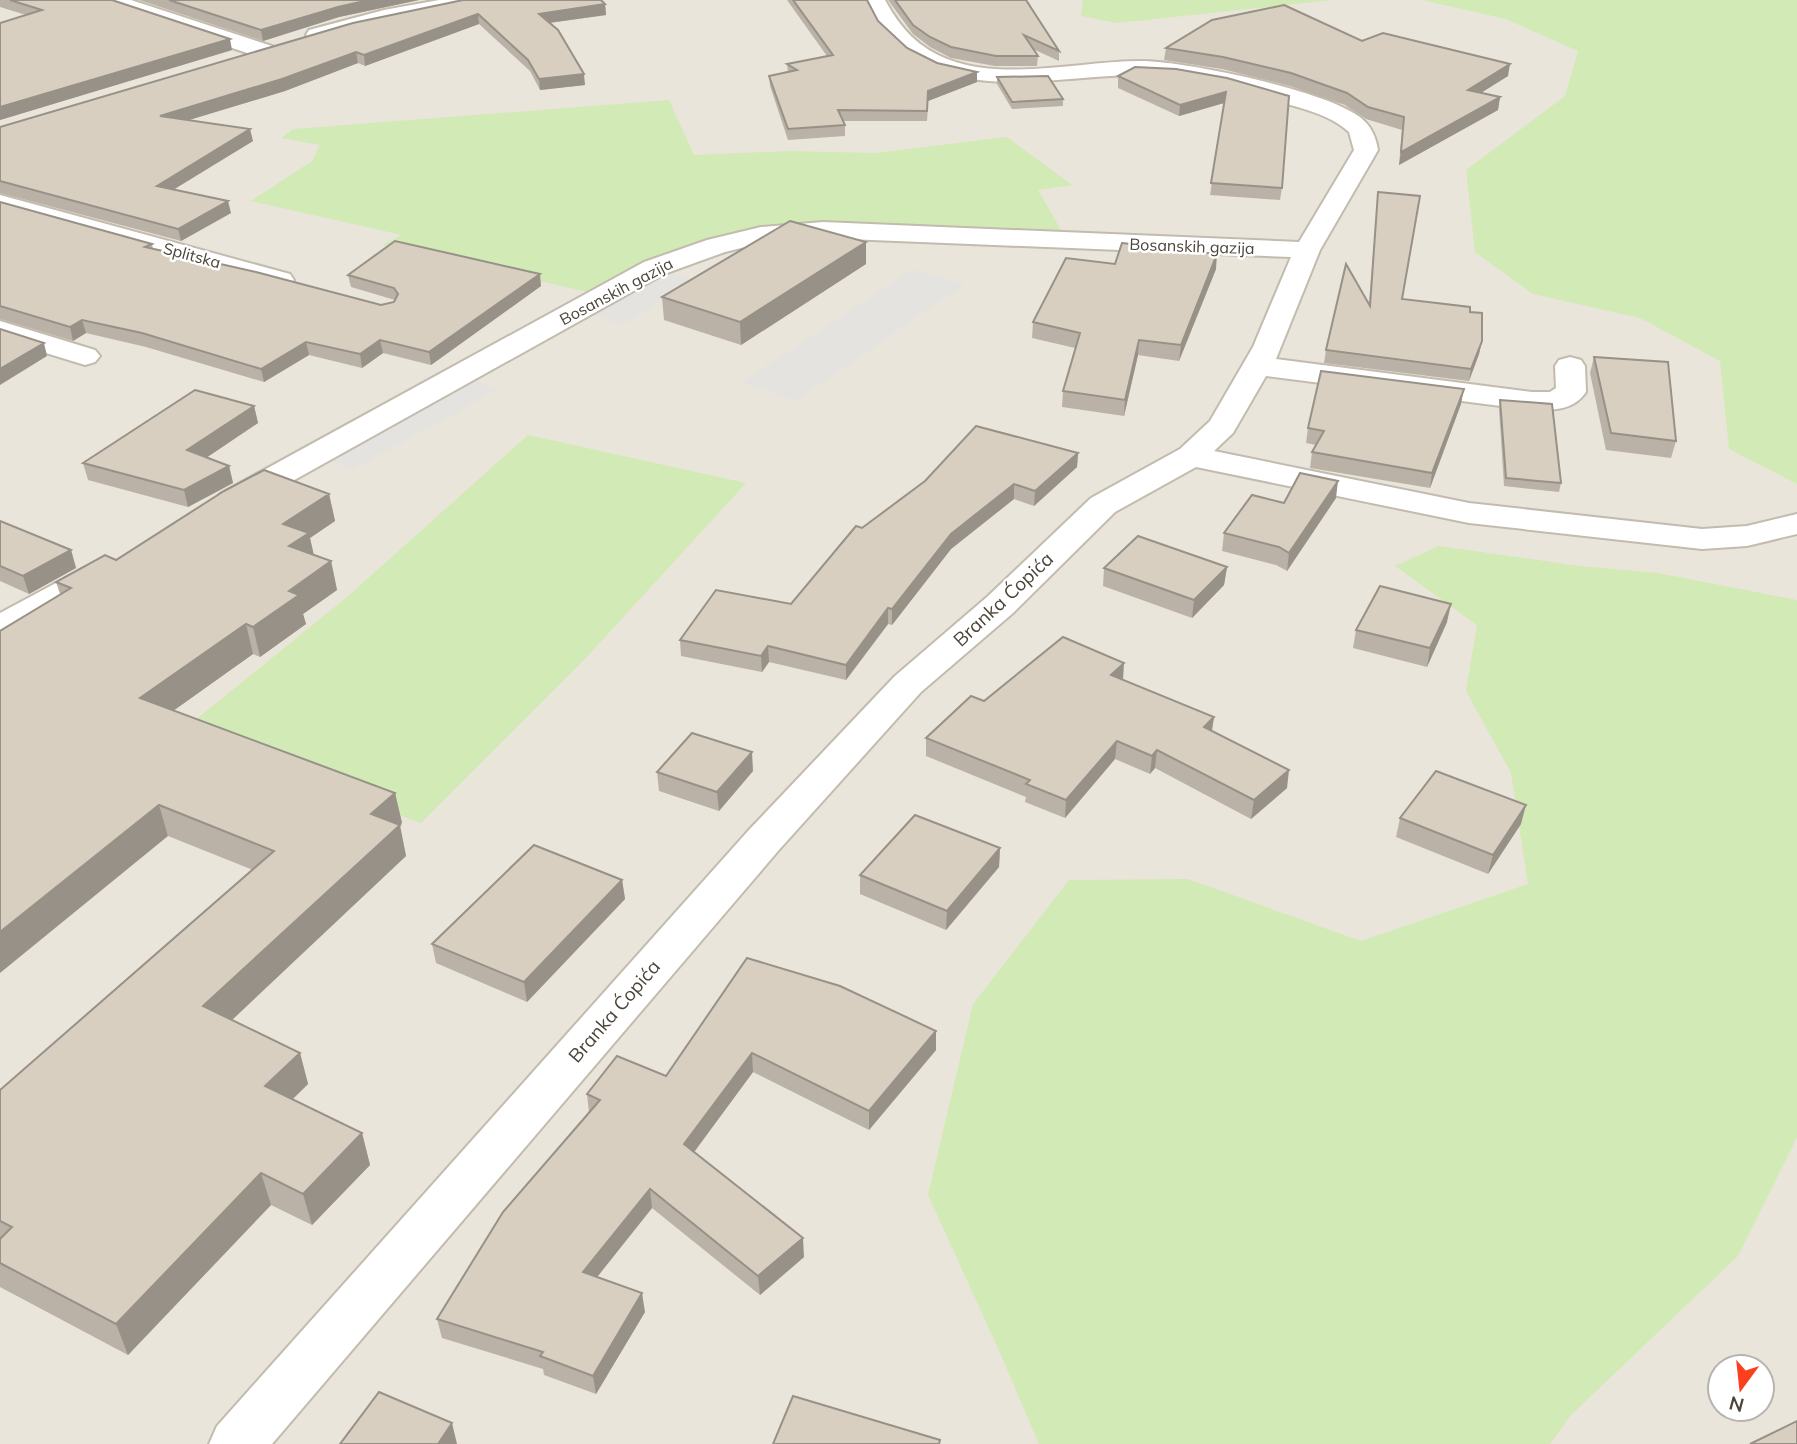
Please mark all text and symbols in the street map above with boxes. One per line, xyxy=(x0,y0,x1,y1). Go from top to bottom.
street label: Bosanskih gazija xyxy=(1129,234,1255,258)
street label: Splitska xyxy=(161,238,223,272)
street label: Bosanskih gazija xyxy=(556,253,676,329)
street label: Branka Ćopića xyxy=(948,547,1058,651)
street label: Branka Ćopića xyxy=(563,955,665,1067)
north arrow xyxy=(1706,1353,1776,1423)
text: N xyxy=(1727,1391,1747,1418)

